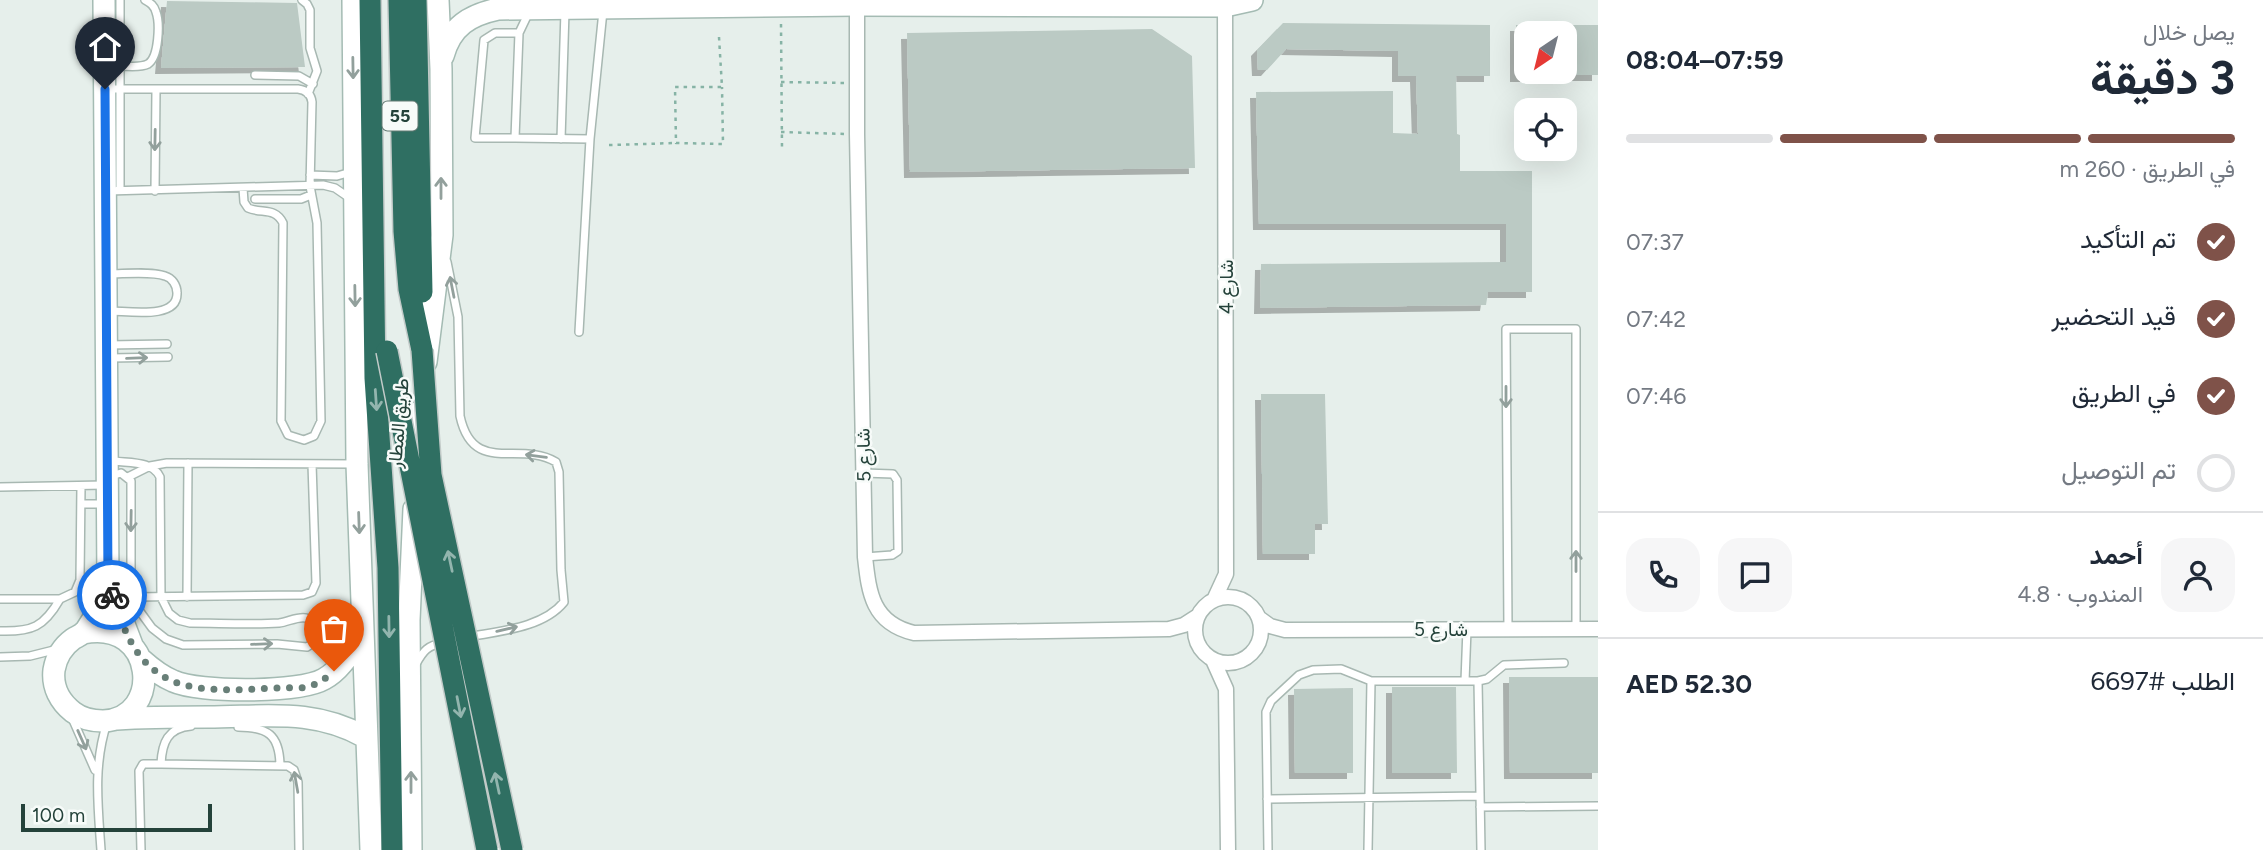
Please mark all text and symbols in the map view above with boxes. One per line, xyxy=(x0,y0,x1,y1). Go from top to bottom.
pin xyxy=(75,17,135,89)
text: يصل خلال xyxy=(2143,18,2235,46)
north arrow xyxy=(1514,21,1577,84)
map controls xyxy=(1514,21,1577,161)
icon: home xyxy=(86,28,124,66)
text: 07:59–08:04 xyxy=(1626,44,1784,76)
text: 3 دقيقة xyxy=(2090,50,2235,106)
one-way arrow xyxy=(346,56,360,79)
button: locate xyxy=(1514,98,1577,161)
road number: 55 xyxy=(382,102,418,131)
one-way arrow xyxy=(149,129,162,152)
text: في الطريق · 260 m xyxy=(2060,155,2235,183)
one-way arrow xyxy=(434,177,448,200)
text: تم التأكيد xyxy=(2080,223,2176,255)
icon: check xyxy=(2197,223,2235,261)
text: 07:37 xyxy=(1626,228,1684,256)
street label: شارع 4 xyxy=(1215,260,1239,314)
one-way arrow xyxy=(445,276,458,299)
one-way arrow xyxy=(348,284,362,307)
text: قيد التحضير xyxy=(2051,300,2176,332)
icon: check xyxy=(2197,300,2235,338)
text: 07:42 xyxy=(1626,305,1686,333)
one-way arrow xyxy=(125,351,148,364)
street label: طريق المطار xyxy=(383,377,414,470)
text: في الطريق xyxy=(2072,377,2176,409)
icon: check xyxy=(2197,377,2235,415)
text: 07:46 xyxy=(1626,382,1686,410)
one-way arrow xyxy=(1500,386,1513,409)
one-way arrow xyxy=(370,388,383,411)
street label: شارع 5 xyxy=(852,428,876,482)
one-way arrow xyxy=(525,449,548,462)
text: تم التوصيل xyxy=(2061,454,2176,486)
one-way arrow xyxy=(124,510,138,533)
one-way arrow xyxy=(353,511,366,534)
button: phone xyxy=(1626,538,1700,612)
button: chat xyxy=(1718,538,1792,612)
button: person xyxy=(2161,538,2235,612)
text: أحمد xyxy=(2090,539,2143,571)
one-way arrow xyxy=(1569,549,1583,572)
one-way arrow xyxy=(442,550,456,573)
courier xyxy=(77,560,147,630)
icon: bike xyxy=(93,576,131,614)
text: المندوب · 4.8 xyxy=(2017,580,2143,608)
pin xyxy=(304,599,364,671)
icon: bag xyxy=(315,610,353,648)
one-way arrow xyxy=(382,615,396,638)
street label: شارع 5 xyxy=(1414,618,1468,642)
one-way arrow xyxy=(495,622,518,636)
one-way arrow xyxy=(250,638,273,651)
text: الطلب #6697 xyxy=(2091,665,2235,697)
text: AED 52.30 xyxy=(1626,668,1752,700)
one-way arrow xyxy=(452,695,466,718)
one-way arrow xyxy=(76,729,89,750)
one-way arrow xyxy=(289,771,302,794)
one-way arrow xyxy=(404,771,418,794)
one-way arrow xyxy=(490,772,504,795)
scale bar xyxy=(21,801,212,833)
text: 100 m xyxy=(32,804,85,827)

